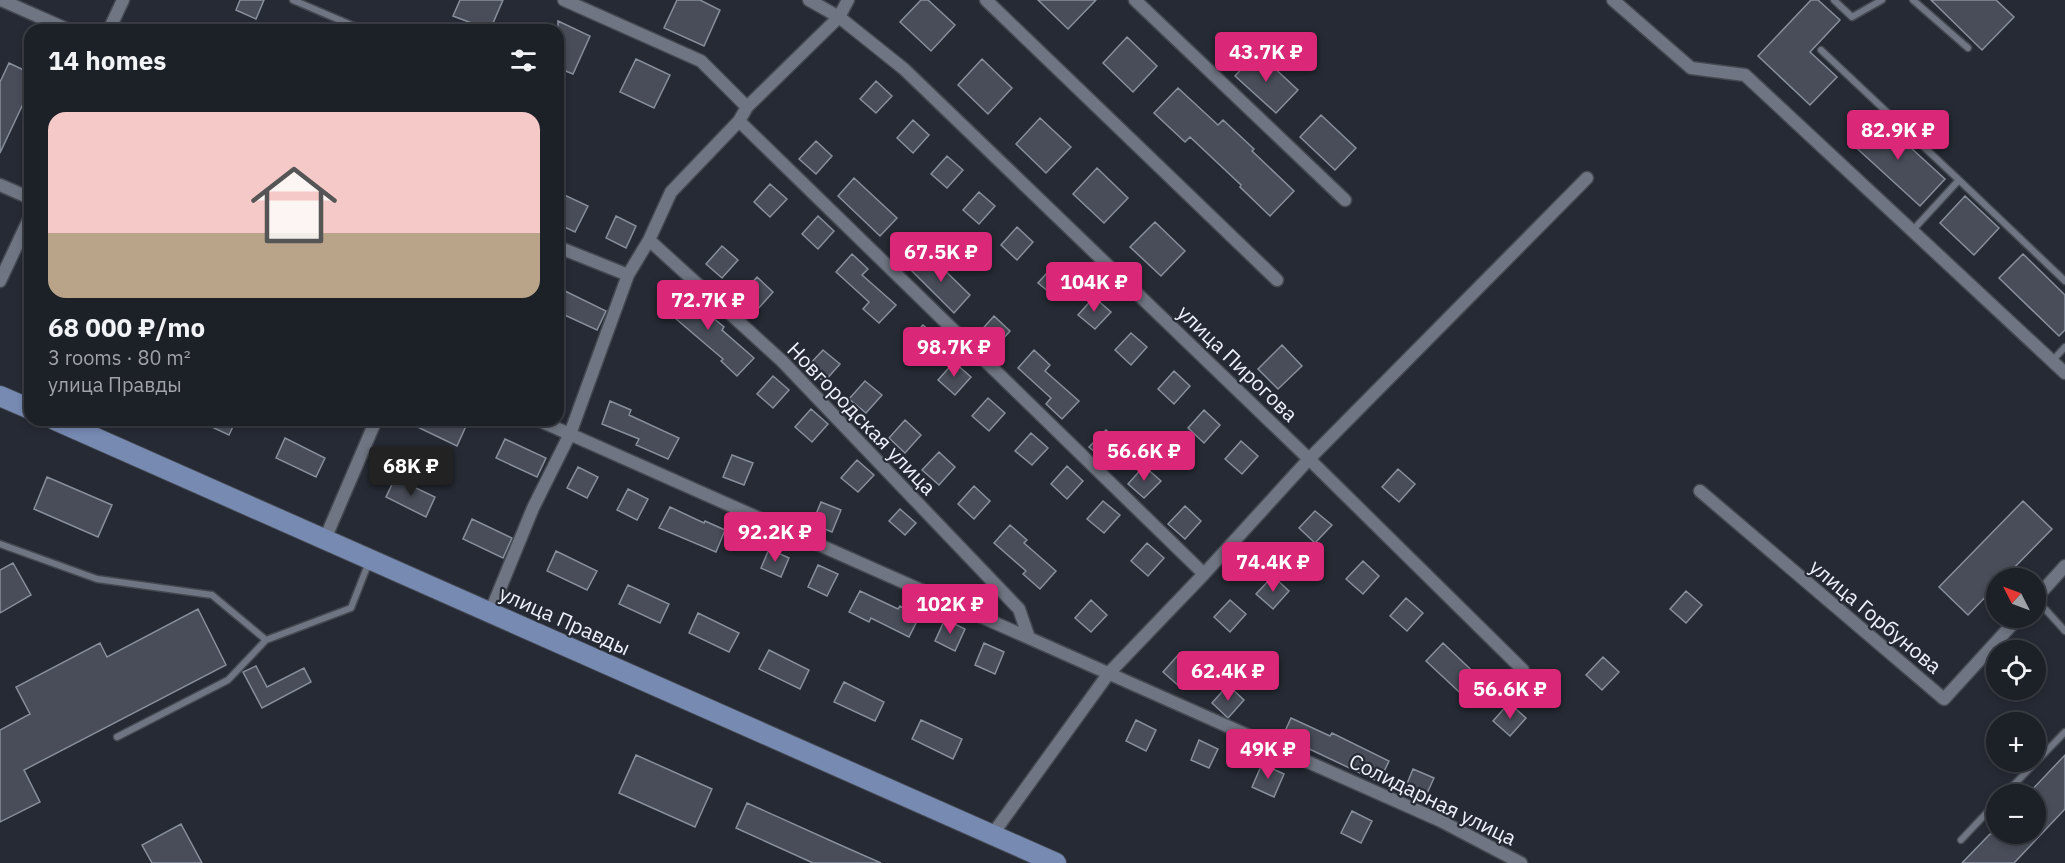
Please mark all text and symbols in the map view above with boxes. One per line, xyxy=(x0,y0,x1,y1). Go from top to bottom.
pin: 43.7K ₽ xyxy=(1211,32,1321,83)
text: 43.7K ₽ xyxy=(1229,38,1303,65)
text: 14 homes xyxy=(48,43,166,77)
icon: filters xyxy=(507,44,540,77)
pin: 82.9K ₽ xyxy=(1843,110,1953,161)
text: 82.9K ₽ xyxy=(1861,116,1935,143)
icon: home xyxy=(240,151,348,259)
pin: 67.5K ₽ xyxy=(886,232,996,283)
text: 67.5K ₽ xyxy=(904,238,978,265)
pin: 104K ₽ xyxy=(1045,262,1143,313)
text: 104K ₽ xyxy=(1060,268,1128,295)
pin: 72.7K ₽ xyxy=(653,280,763,331)
text: 72.7K ₽ xyxy=(671,286,745,313)
street label: улица Пирогова xyxy=(1172,298,1304,428)
text: 68 000 ₽/mo xyxy=(48,310,205,344)
pin: 98.7K ₽ xyxy=(899,327,1009,378)
text: 98.7K ₽ xyxy=(917,333,991,360)
street label: Новгородская улица xyxy=(782,335,942,501)
text: 3 rooms · 80 m² xyxy=(48,344,191,371)
text: улица Правды xyxy=(48,371,182,398)
pin: 56.6K ₽ xyxy=(1089,431,1199,482)
text: 56.6K ₽ xyxy=(1107,437,1181,464)
pin: 68K ₽ xyxy=(369,446,453,497)
text: 68K ₽ xyxy=(383,452,439,479)
pin: 92.2K ₽ xyxy=(720,512,830,563)
text: 92.2K ₽ xyxy=(738,518,812,545)
pin: 74.4K ₽ xyxy=(1218,542,1328,593)
text: 74.4K ₽ xyxy=(1236,548,1310,575)
street label: улица Горбунова xyxy=(1804,552,1948,680)
north arrow xyxy=(1986,568,2046,628)
map controls xyxy=(1986,568,2046,844)
street label: улица Правды xyxy=(495,579,635,661)
pin: 102K ₽ xyxy=(901,584,999,635)
text: 102K ₽ xyxy=(916,590,984,617)
button: locate xyxy=(1986,640,2046,700)
pin: 62.4K ₽ xyxy=(1173,651,1283,702)
text: 62.4K ₽ xyxy=(1191,657,1265,684)
pin: 56.6K ₽ xyxy=(1455,669,1565,720)
text: 56.6K ₽ xyxy=(1473,675,1547,702)
button: + xyxy=(1986,712,2046,772)
pin: 49K ₽ xyxy=(1226,729,1310,780)
text: 49K ₽ xyxy=(1240,735,1296,762)
street label: Солидарная улица xyxy=(1345,746,1521,852)
button: − xyxy=(1986,784,2046,844)

